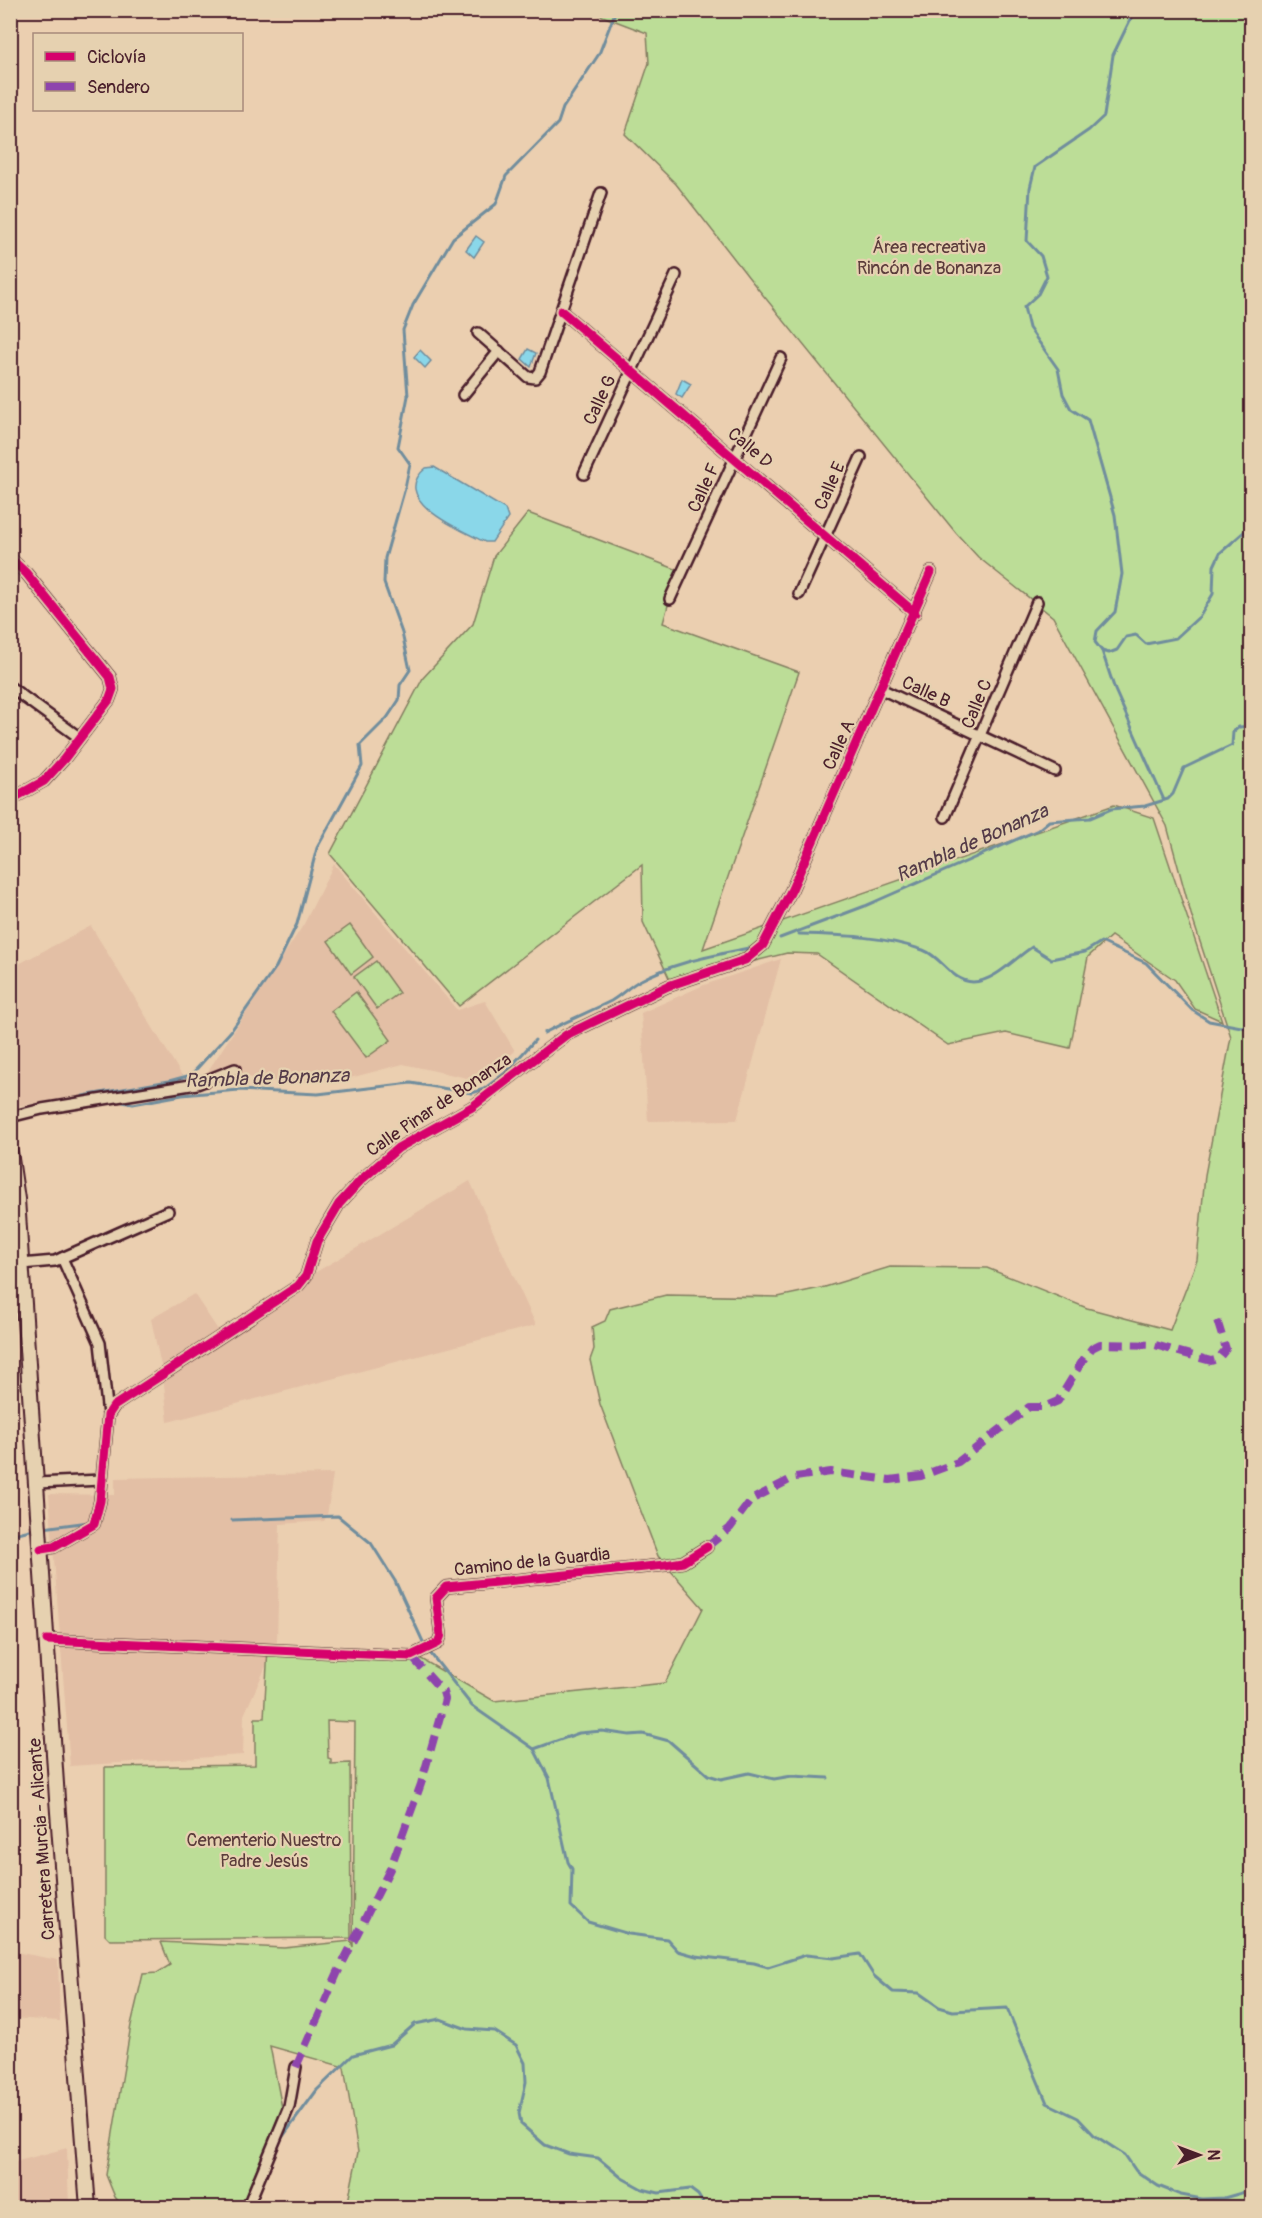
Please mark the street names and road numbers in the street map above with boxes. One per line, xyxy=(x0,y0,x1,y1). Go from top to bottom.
street label: Calle G xyxy=(578,371,622,429)
street label: Calle D xyxy=(723,422,777,474)
street label: Calle E xyxy=(809,458,851,514)
street label: Calle F xyxy=(683,460,725,516)
street label: Calle B xyxy=(898,671,954,713)
street label: Calle C xyxy=(956,676,998,732)
street label: Calle A xyxy=(818,716,860,774)
street label: Calle Pinar de Bonanza xyxy=(362,1048,516,1162)
street label: Camino de la Guardia xyxy=(453,1542,611,1582)
street label: Carretera Murcia - Alicante xyxy=(23,1737,61,1941)

